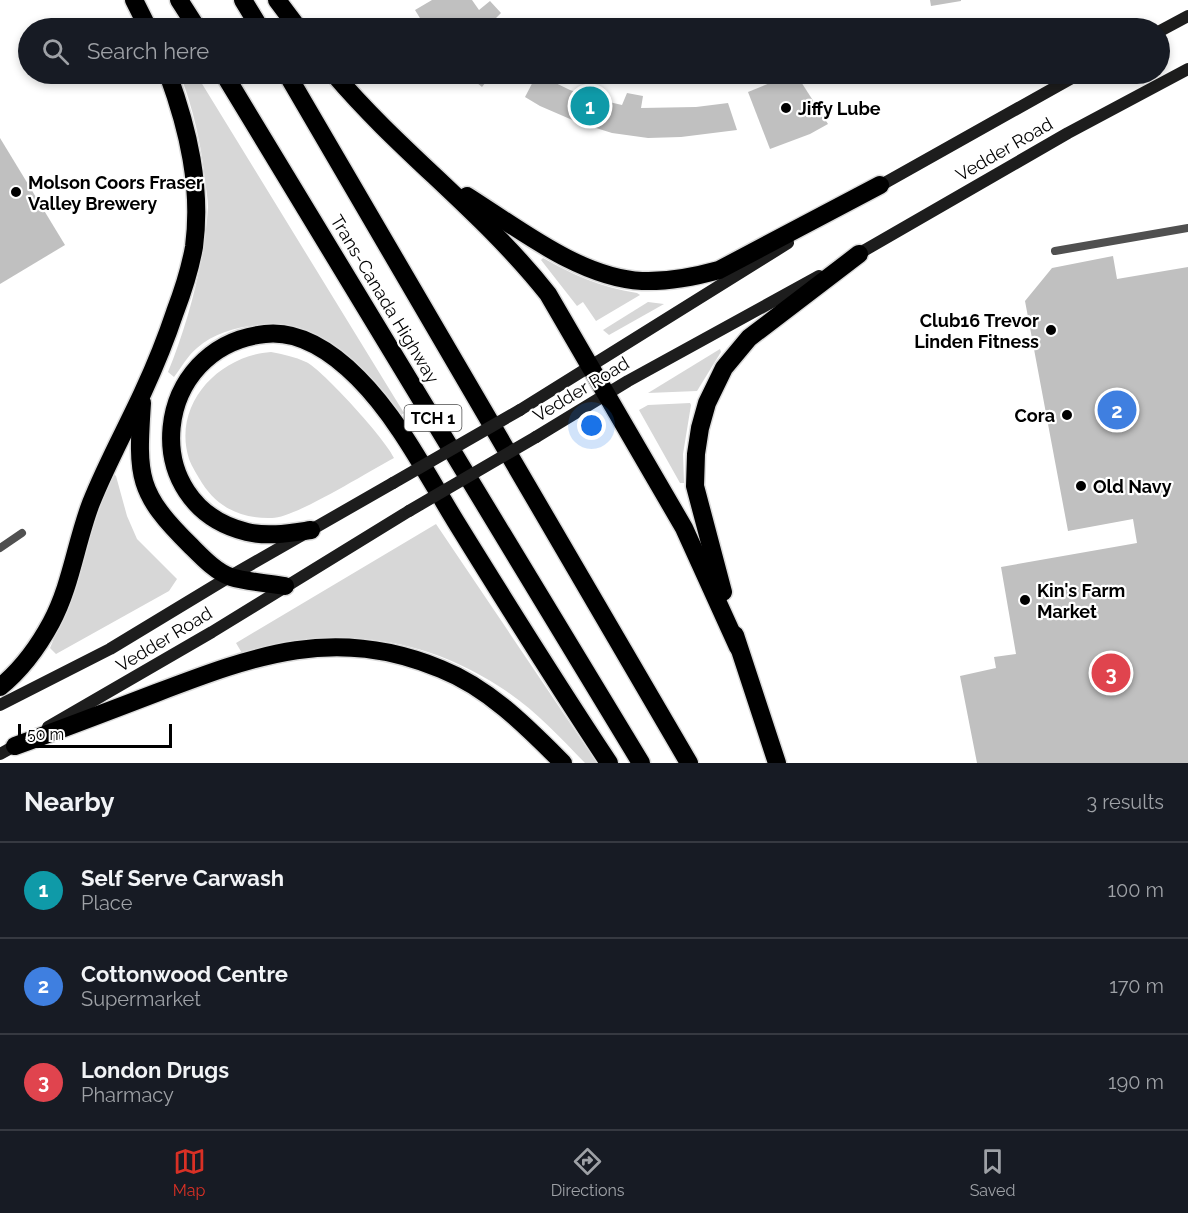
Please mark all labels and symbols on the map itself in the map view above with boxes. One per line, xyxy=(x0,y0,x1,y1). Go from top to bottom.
pin: 1 xyxy=(570,84,610,128)
place label: Jiffy Lube xyxy=(798,98,881,119)
marker: Jiffy Lube xyxy=(779,101,793,115)
street label: Vedder Road xyxy=(952,113,1056,185)
place label: Molson Coors Fraser Valley Brewery xyxy=(28,172,203,214)
marker: Molson Coors Fraser Valley Brewery xyxy=(9,185,23,199)
street label: Trans-Canada Highway xyxy=(326,211,444,387)
place label: Club16 Trevor Linden Fitness xyxy=(914,310,1039,352)
marker: Club16 Trevor Linden Fitness xyxy=(1044,323,1058,337)
street label: Vedder Road xyxy=(529,352,633,426)
pin: 2 xyxy=(1098,388,1136,432)
road number: TCH 1 xyxy=(404,405,462,431)
place label: Cora xyxy=(1015,405,1055,426)
marker: Cora xyxy=(1060,408,1074,422)
your location xyxy=(577,411,606,440)
place label: Old Navy xyxy=(1093,476,1172,497)
marker: Old Navy xyxy=(1074,479,1088,493)
place label: Kin's Farm Market xyxy=(1037,580,1125,622)
marker: Kin's Farm Market xyxy=(1018,593,1032,607)
street label: Vedder Road xyxy=(112,602,216,676)
pin: 3 xyxy=(1092,650,1130,696)
scale bar xyxy=(18,721,172,748)

